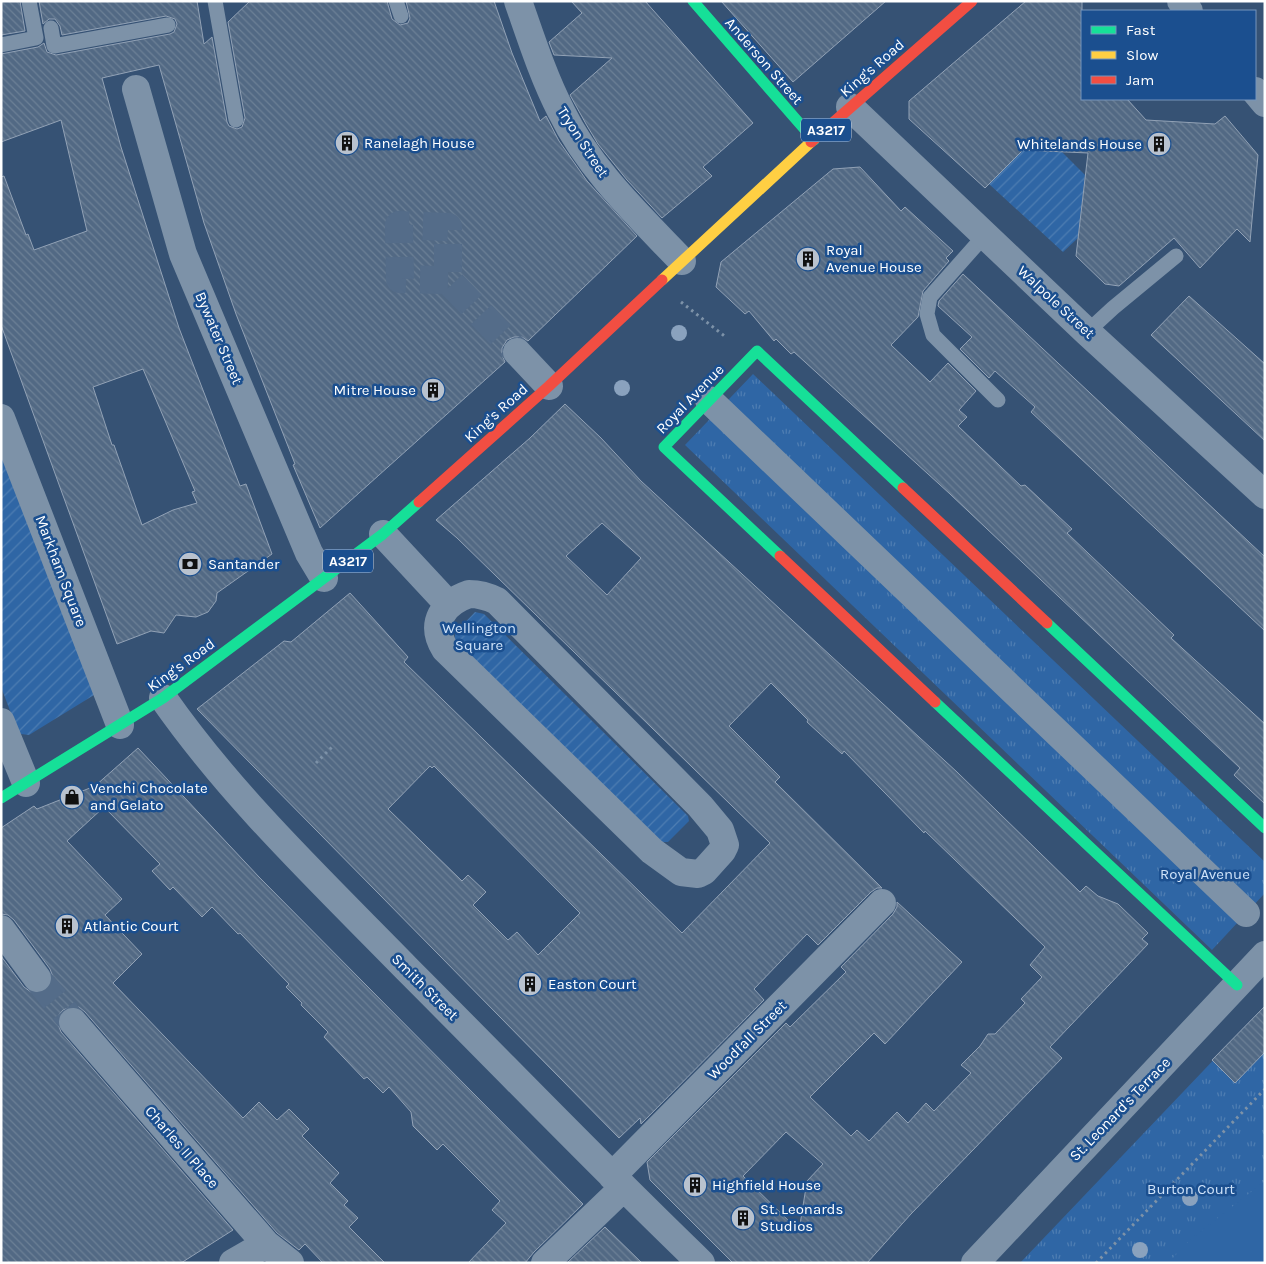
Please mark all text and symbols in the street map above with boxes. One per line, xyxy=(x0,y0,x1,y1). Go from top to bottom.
legend xyxy=(1081,10,1256,100)
street label: Anderson Street xyxy=(721,14,807,109)
text: Fast xyxy=(1126,21,1156,39)
street label: King's Road xyxy=(836,35,908,101)
text: Slow xyxy=(1126,46,1158,64)
text: Jam xyxy=(1126,71,1154,89)
street label: Tryon Street xyxy=(553,103,613,181)
road number: A3217 xyxy=(801,118,851,142)
building icon: Ranelagh House xyxy=(334,130,360,156)
building icon: Whitelands House xyxy=(1146,131,1172,157)
place label: Ranelagh House xyxy=(364,134,475,152)
place label: Whitelands House xyxy=(1017,135,1142,153)
place label: Royal Avenue House xyxy=(826,241,922,276)
building icon: Royal Avenue House xyxy=(795,246,821,272)
street label: Walpole Street xyxy=(1014,262,1099,343)
street label: Bywater Street xyxy=(191,289,247,387)
street label: Royal Avenue xyxy=(652,360,728,438)
building icon: Mitre House xyxy=(420,377,446,403)
street label: King's Road xyxy=(461,380,531,446)
place label: Mitre House xyxy=(334,381,416,399)
street label: Markham Square xyxy=(31,513,91,629)
road number: A3217 xyxy=(323,550,373,572)
bank icon: Santander xyxy=(177,551,203,577)
place label: Santander xyxy=(208,555,280,573)
park label: Wellington Square xyxy=(442,619,516,654)
street label: King's Road xyxy=(144,634,218,696)
place label: Venchi Chocolate and Gelato xyxy=(90,779,208,814)
shop icon: Venchi Chocolate and Gelato xyxy=(59,784,85,810)
park label: Royal Avenue xyxy=(1160,865,1250,883)
building icon: Atlantic Court xyxy=(54,913,80,939)
place label: Atlantic Court xyxy=(84,917,179,935)
street label: Smith Street xyxy=(388,950,462,1024)
building icon: Easton Court xyxy=(517,971,543,997)
place label: Easton Court xyxy=(548,975,637,993)
street label: Woodfall Street xyxy=(704,996,791,1083)
street label: St. Leonard's Terrace xyxy=(1066,1053,1174,1165)
street label: Charles II Place xyxy=(141,1102,223,1192)
building icon: Highfield House xyxy=(682,1172,708,1198)
place label: Highfield House xyxy=(712,1176,821,1194)
park label: Burton Court xyxy=(1147,1180,1235,1198)
place label: St. Leonards Studios xyxy=(760,1200,843,1235)
building icon: St. Leonards Studios xyxy=(730,1205,756,1231)

